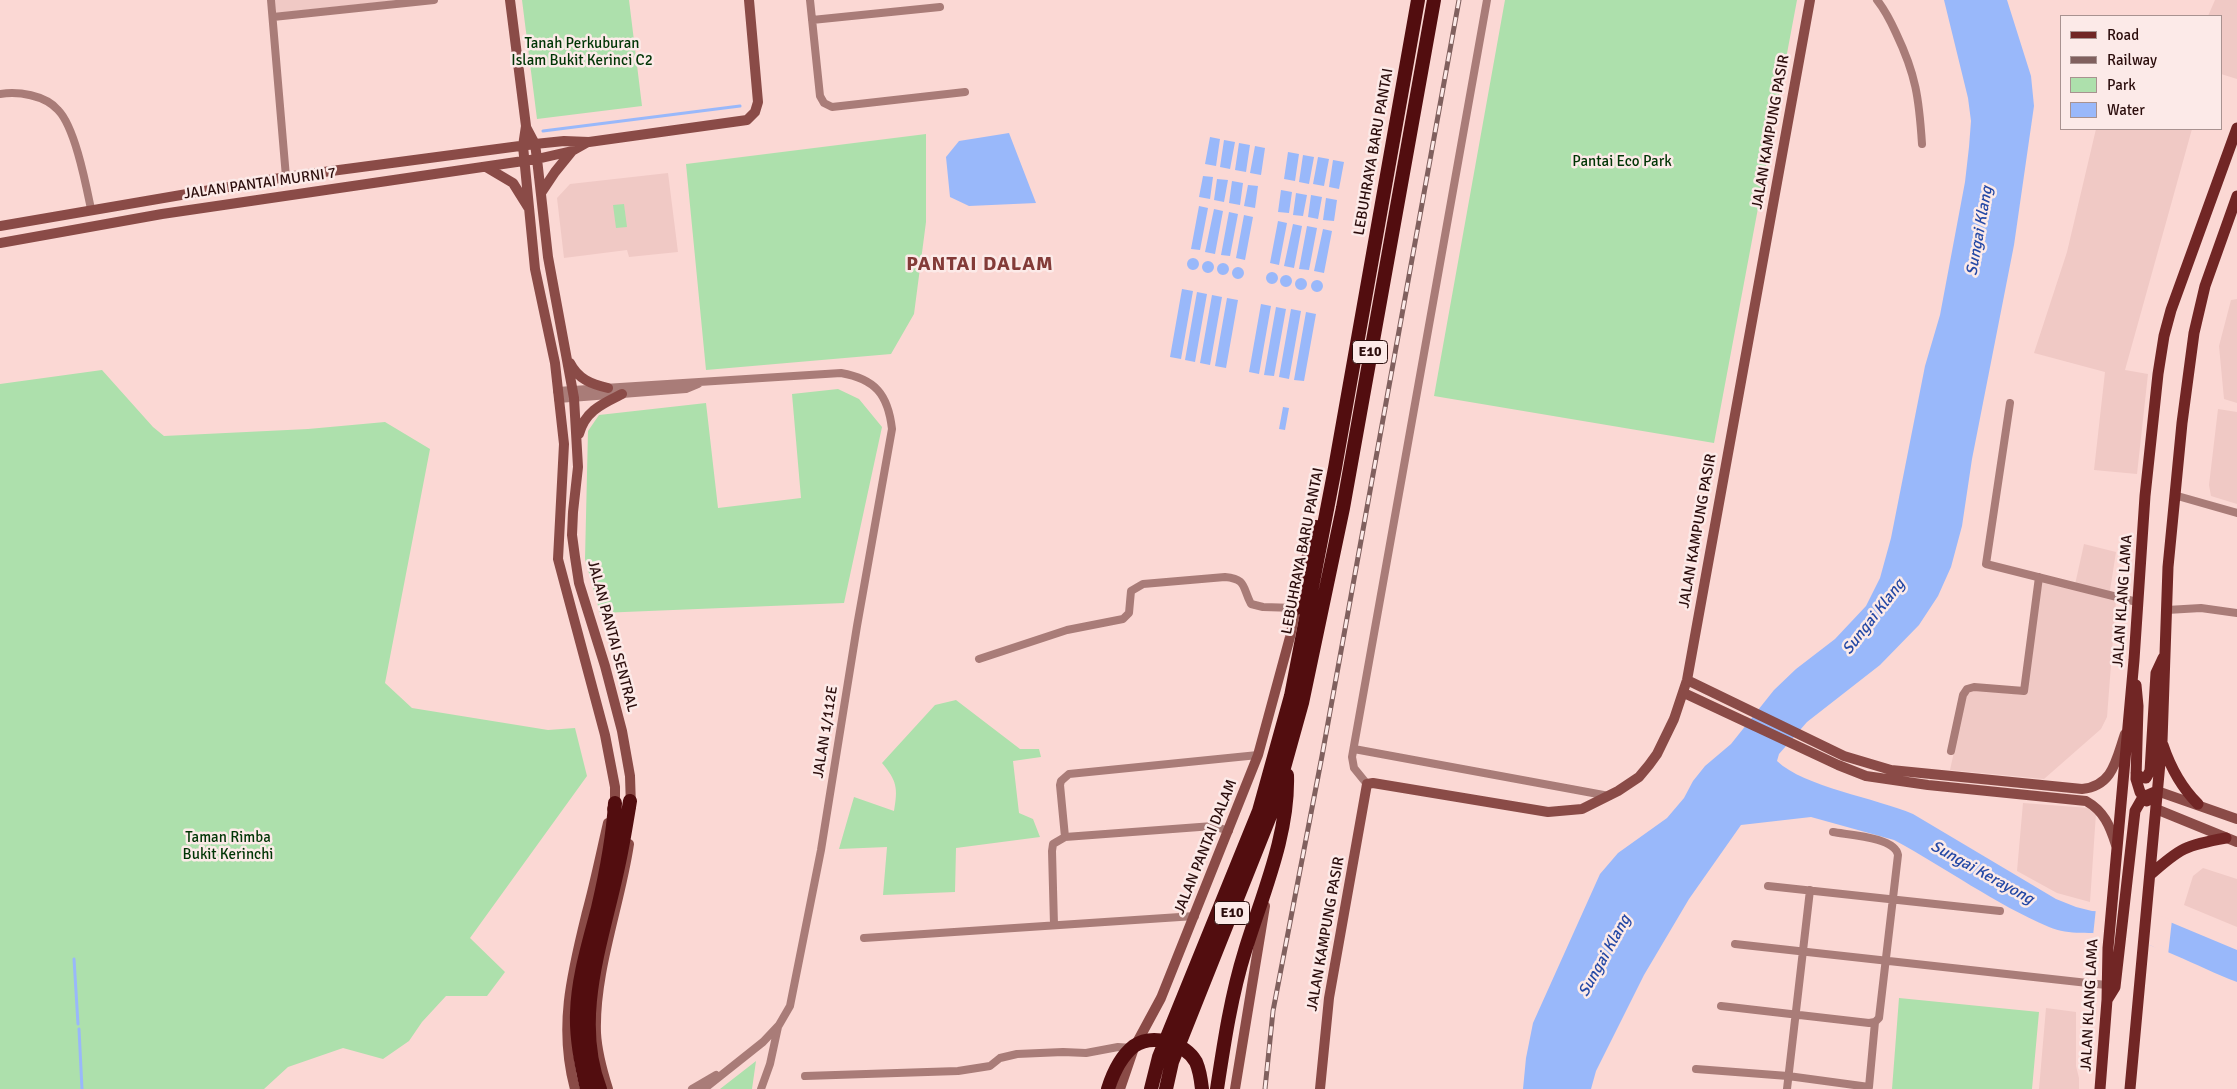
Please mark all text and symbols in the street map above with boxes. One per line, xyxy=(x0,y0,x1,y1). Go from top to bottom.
legend xyxy=(2060,15,2222,130)
text: Road xyxy=(2107,26,2139,44)
park label: Tanah Perkuburan Islam Bukit Kerinci C2 xyxy=(511,35,653,70)
text: Railway xyxy=(2107,51,2157,69)
street label: JALAN KAMPUNG PASIR xyxy=(1749,53,1793,211)
street label: LEBUHRAYA BARU PANTAI xyxy=(1350,67,1398,237)
text: Park xyxy=(2107,76,2136,94)
text: Water xyxy=(2107,101,2145,119)
park label: Pantai Eco Park xyxy=(1572,153,1672,171)
street label: JALAN PANTAI MURNI 7 xyxy=(183,164,337,204)
water label: Sungai Klang xyxy=(1963,185,1997,277)
district label: PANTAI DALAM xyxy=(905,253,1055,277)
road number: E10 xyxy=(1352,341,1388,364)
street label: JALAN KAMPUNG PASIR xyxy=(1676,452,1720,610)
street label: LEBUHRAYA BARU PANTAI xyxy=(1278,466,1328,636)
street label: JALAN KLANG LAMA xyxy=(2109,534,2137,668)
street label: JALAN PANTAI SENTRAL xyxy=(583,558,641,714)
water label: Sungai Klang xyxy=(1839,575,1909,659)
street label: JALAN 1/112E xyxy=(810,685,842,779)
street label: JALAN PANTAI DALAM xyxy=(1171,777,1241,917)
park label: Taman Rimba Bukit Kerinchi xyxy=(183,829,273,864)
water label: Sungai Kerayong xyxy=(1927,837,2037,909)
street label: JALAN KAMPUNG PASIR xyxy=(1304,855,1348,1013)
road number: E10 xyxy=(1214,901,1250,924)
water label: Sungai Klang xyxy=(1575,912,1635,1000)
street label: JALAN KLANG LAMA xyxy=(2078,938,2102,1072)

